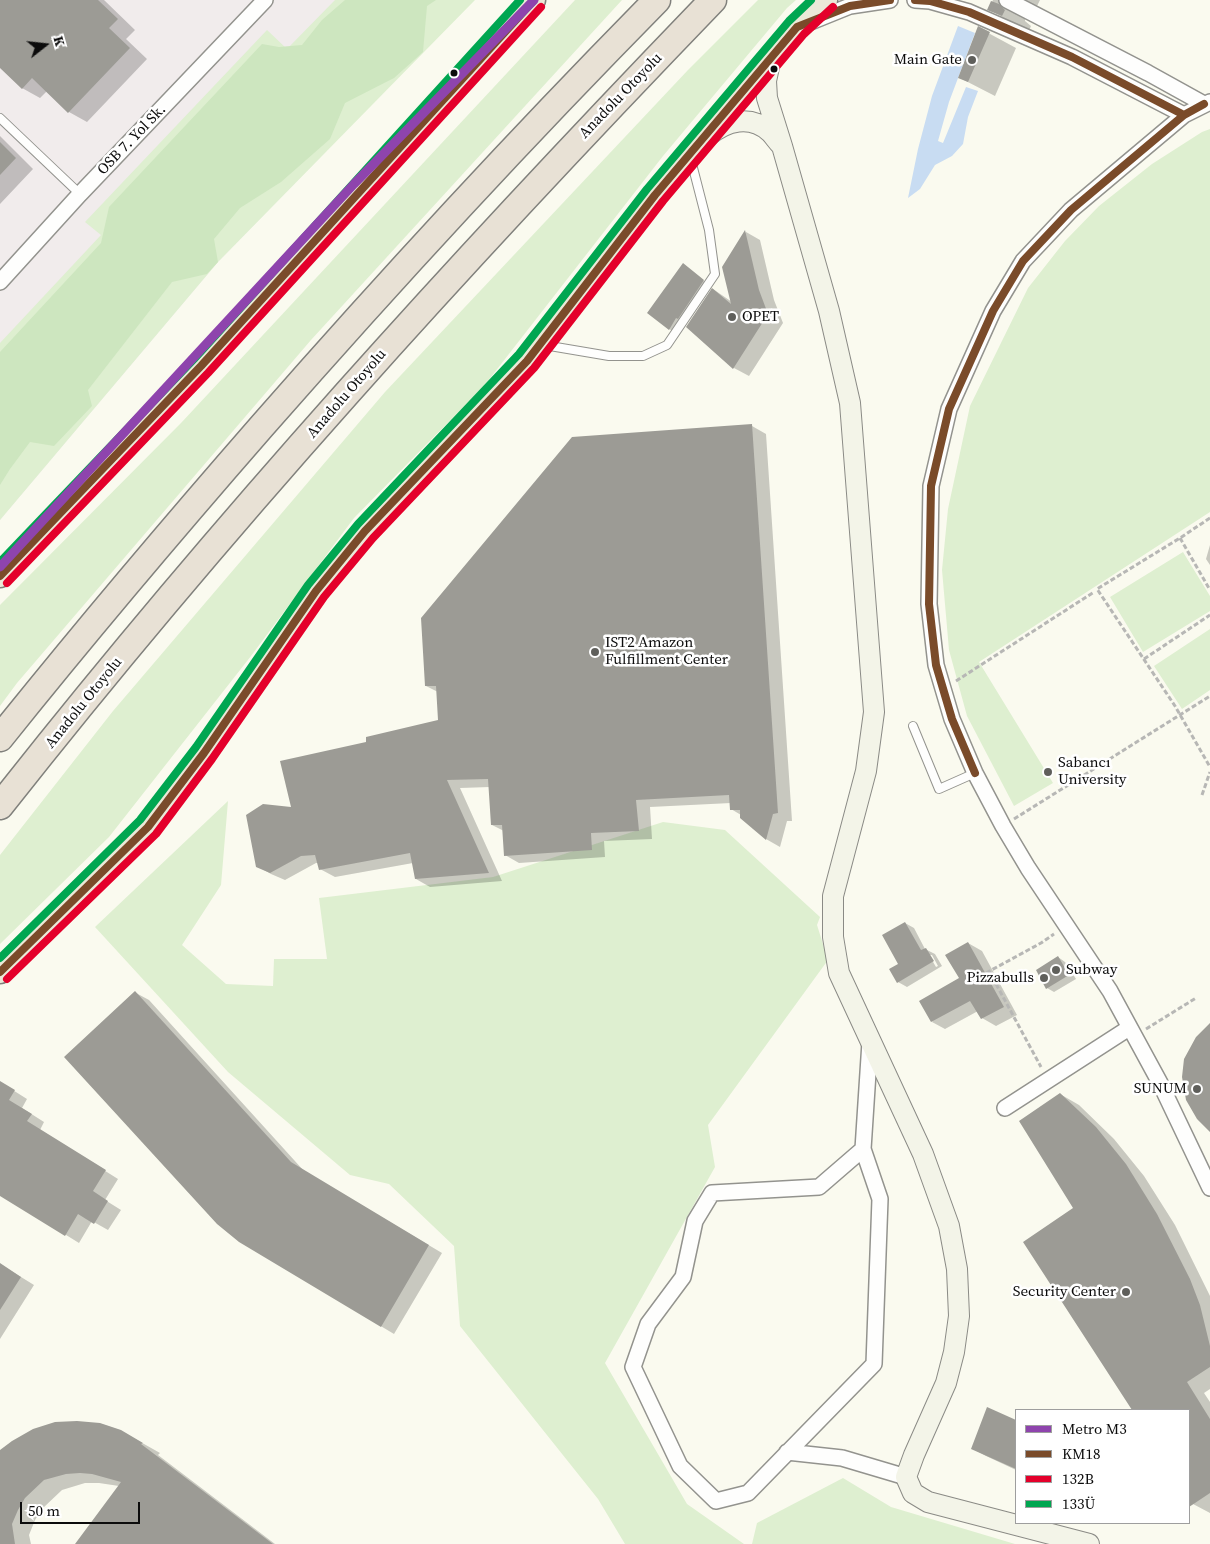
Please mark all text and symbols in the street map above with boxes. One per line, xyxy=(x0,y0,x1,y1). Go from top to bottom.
north arrow xyxy=(20,20,70,70)
text: K xyxy=(48,33,70,48)
street label: Anadolu Otoyolu xyxy=(576,49,666,143)
place label: Main Gate xyxy=(894,51,962,69)
marker: Main Gate xyxy=(966,54,978,66)
unlabelled marker xyxy=(769,64,779,74)
unlabelled marker xyxy=(449,68,459,78)
street label: OSB 7. Yol Sk. xyxy=(94,101,170,179)
place label: OPET xyxy=(742,308,779,326)
marker: OPET xyxy=(726,311,738,323)
street label: Anadolu Otoyolu xyxy=(303,346,391,442)
place label: IST2 Amazon Fulfillment Center xyxy=(605,634,728,669)
marker: IST2 Amazon Fulfillment Center xyxy=(589,646,601,658)
street label: Anadolu Otoyolu xyxy=(42,654,126,752)
place label: Sabancı University xyxy=(1058,754,1126,789)
marker: Sabancı University xyxy=(1042,766,1054,778)
place label: Subway xyxy=(1066,961,1117,979)
marker: Subway xyxy=(1050,964,1062,976)
place label: Pizzabulls xyxy=(967,969,1034,987)
marker: Pizzabulls xyxy=(1038,972,1050,984)
place label: SUNUM xyxy=(1134,1080,1187,1098)
marker: SUNUM xyxy=(1191,1083,1203,1095)
place label: Security Center xyxy=(1013,1283,1116,1301)
marker: Security Center xyxy=(1120,1286,1132,1298)
legend xyxy=(1015,1409,1190,1524)
text: Metro M3 xyxy=(1062,1418,1127,1439)
text: KM18 xyxy=(1062,1443,1101,1464)
text: 132B xyxy=(1062,1468,1094,1489)
scale bar xyxy=(22,1492,142,1524)
text: 133Ü xyxy=(1062,1493,1095,1514)
text: 50 m xyxy=(28,1500,60,1521)

